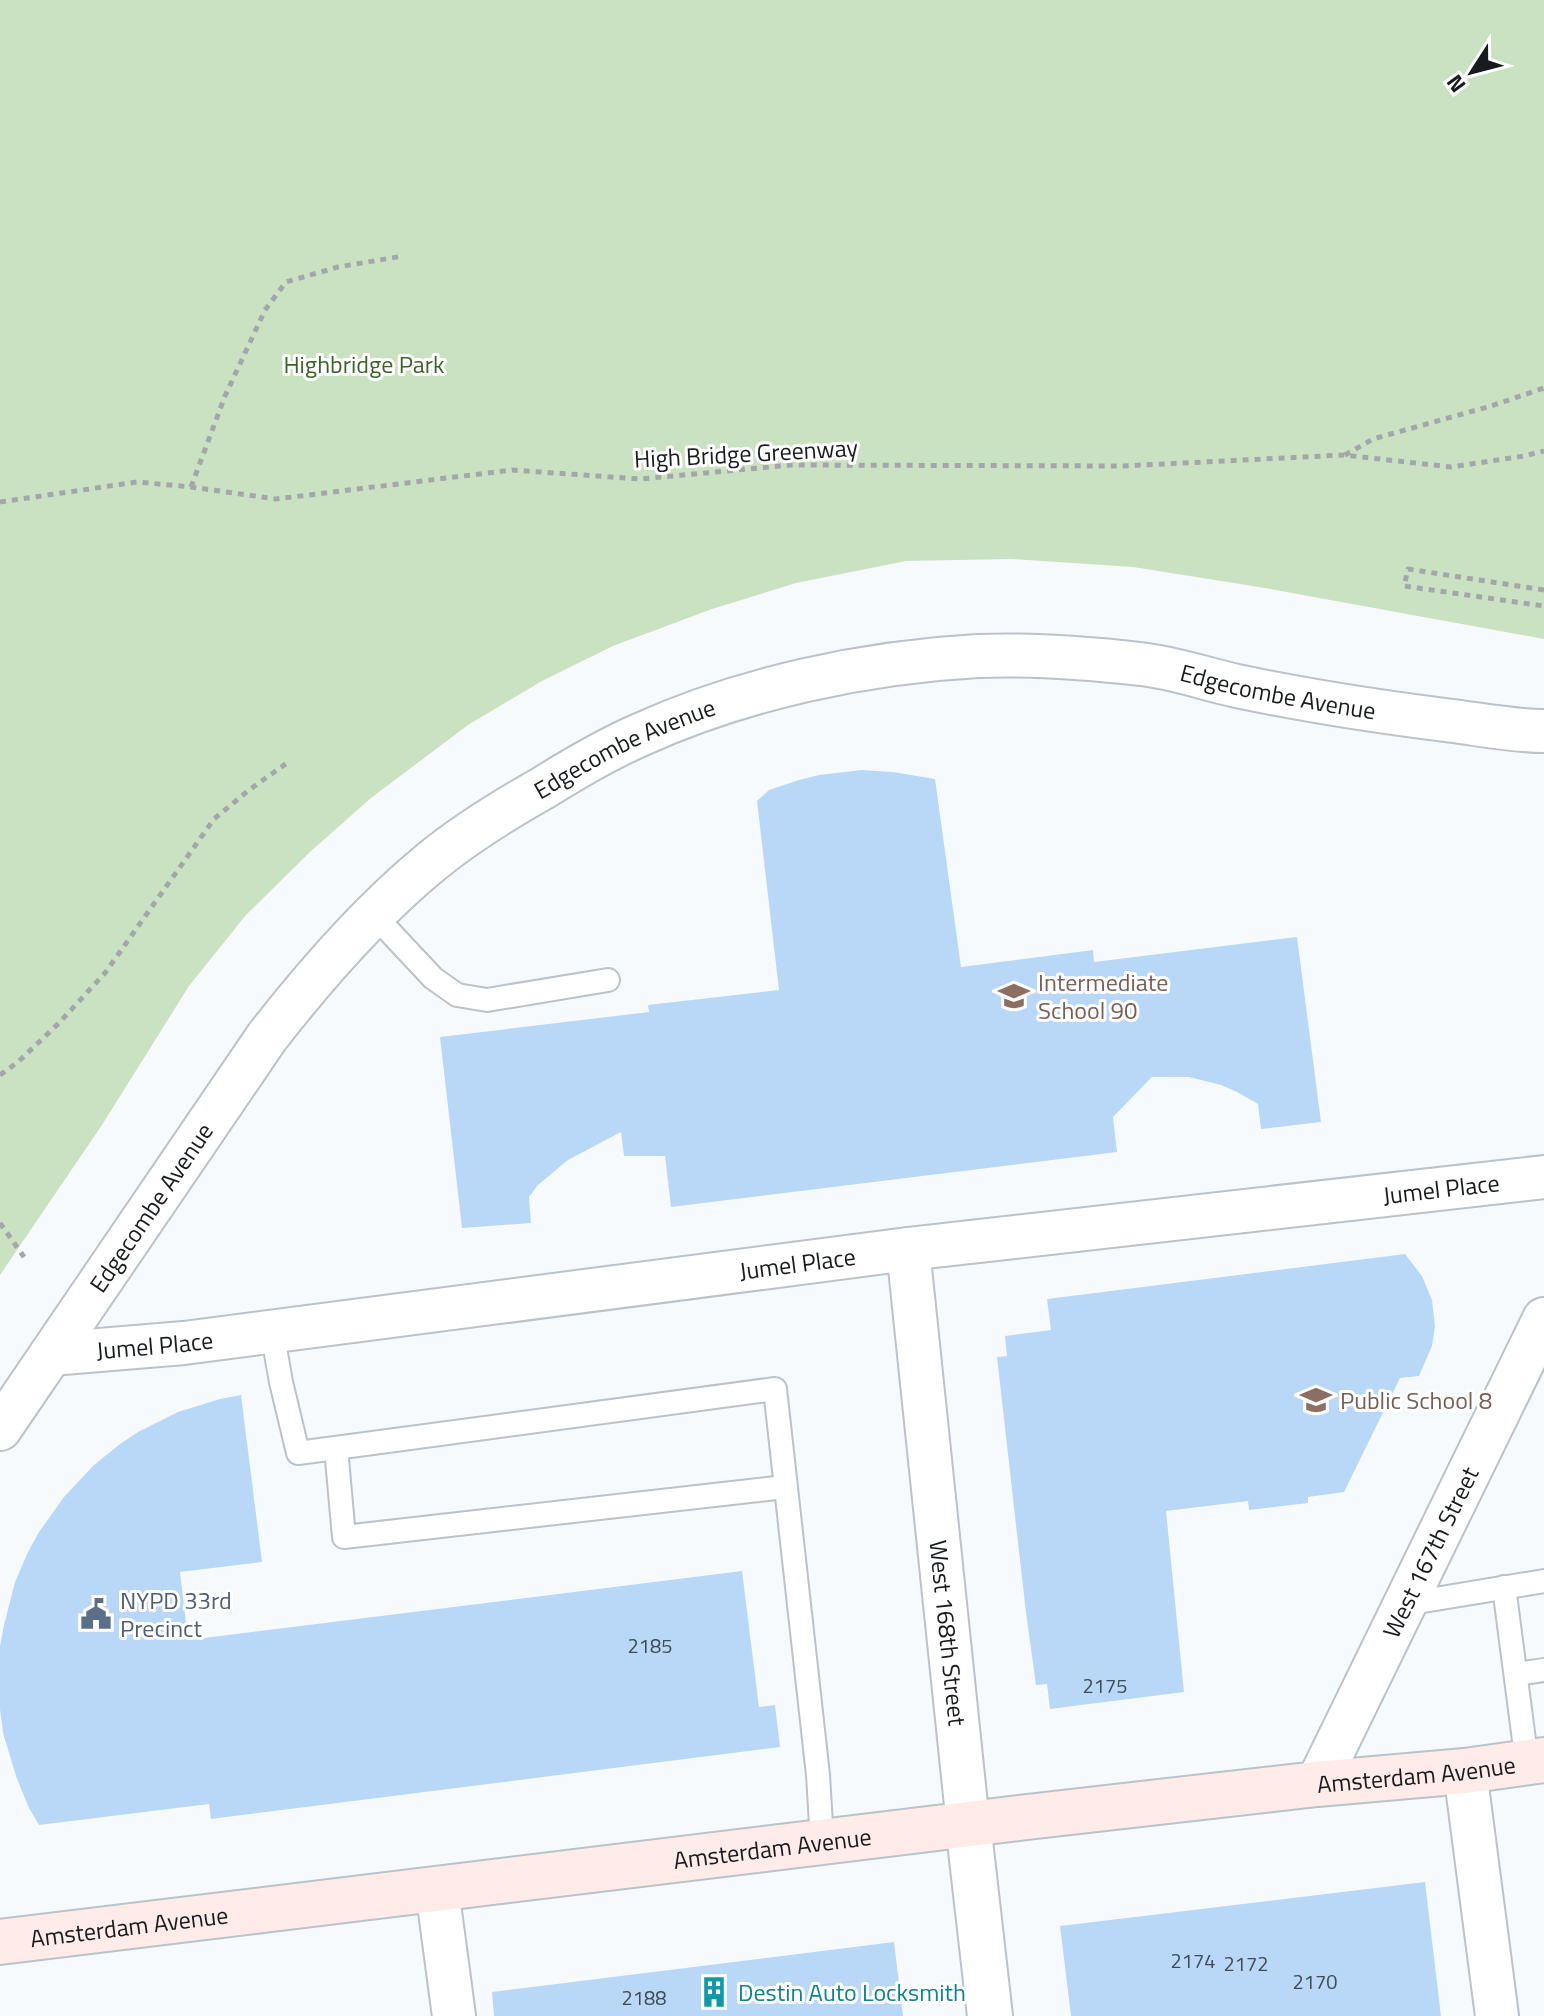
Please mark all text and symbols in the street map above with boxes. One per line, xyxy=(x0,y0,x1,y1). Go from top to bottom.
north arrow xyxy=(1432,32,1512,112)
text: N xyxy=(1438,68,1474,100)
park label: Highbridge Park xyxy=(283,346,445,382)
street label: High Bridge Greenway xyxy=(633,429,859,477)
street label: Edgecombe Avenue xyxy=(1177,654,1378,728)
street label: Edgecombe Avenue xyxy=(527,689,720,808)
place label: Intermediate School 90 xyxy=(1038,964,1168,1028)
school or university icon: Intermediate School 90 xyxy=(997,979,1031,1013)
street label: Edgecombe Avenue xyxy=(80,1115,222,1300)
street label: Jumel Place xyxy=(1381,1164,1501,1213)
street label: Jumel Place xyxy=(737,1238,858,1289)
street label: Jumel Place xyxy=(95,1321,215,1368)
place label: Public School 8 xyxy=(1340,1382,1492,1418)
school or university icon: Public School 8 xyxy=(1299,1383,1333,1417)
street label: West 167th Street xyxy=(1373,1460,1488,1644)
street label: West 168th Street xyxy=(920,1538,976,1728)
place label: NYPD 33rd Precinct xyxy=(120,1582,232,1646)
public building icon: NYPD 33rd Precinct xyxy=(79,1597,113,1631)
house number: 2185 xyxy=(628,1630,672,1661)
house number: 2175 xyxy=(1083,1670,1127,1701)
street label: Amsterdam Avenue xyxy=(1315,1746,1518,1802)
street label: Amsterdam Avenue xyxy=(671,1818,873,1878)
street label: Amsterdam Avenue xyxy=(28,1896,230,1956)
house number: 2174 xyxy=(1171,1945,1215,1976)
house number: 2172 xyxy=(1224,1948,1268,1979)
house number: 2170 xyxy=(1293,1966,1337,1997)
place label: Destin Auto Locksmith xyxy=(738,1974,966,2010)
building icon: Destin Auto Locksmith xyxy=(697,1975,731,2009)
house number: 2188 xyxy=(622,1982,666,2013)

